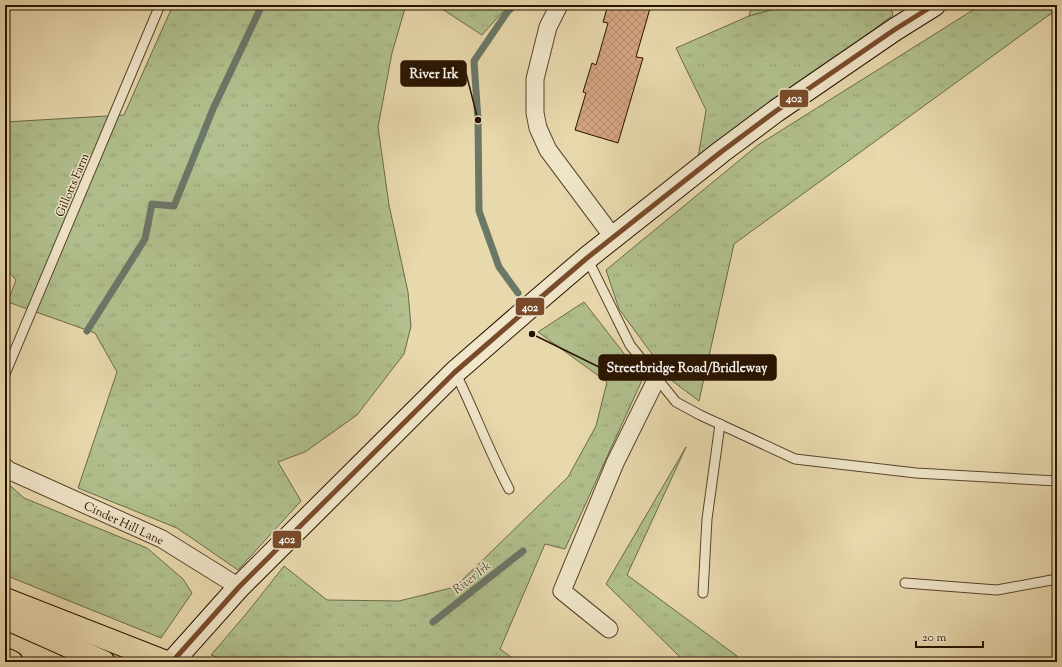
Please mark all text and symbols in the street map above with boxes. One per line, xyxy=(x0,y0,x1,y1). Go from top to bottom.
callout: River Irk xyxy=(401,61,466,86)
text: River Irk xyxy=(409,66,460,84)
line badge: 402 xyxy=(779,89,809,108)
text: 402 xyxy=(785,91,803,107)
street label: Gillotts Farm xyxy=(51,150,95,220)
line badge: 402 xyxy=(515,297,545,316)
text: 402 xyxy=(521,300,539,316)
callout: Streetbridge Road/Bridleway xyxy=(599,355,776,380)
text: Streetbridge Road/Bridleway xyxy=(606,360,768,378)
street label: Cinder Hill Lane xyxy=(80,497,167,551)
line badge: 402 xyxy=(272,530,302,549)
text: 402 xyxy=(278,532,296,548)
water label: River Irk xyxy=(449,558,495,599)
scale bar xyxy=(916,623,983,649)
text: 20 m xyxy=(922,629,947,647)

